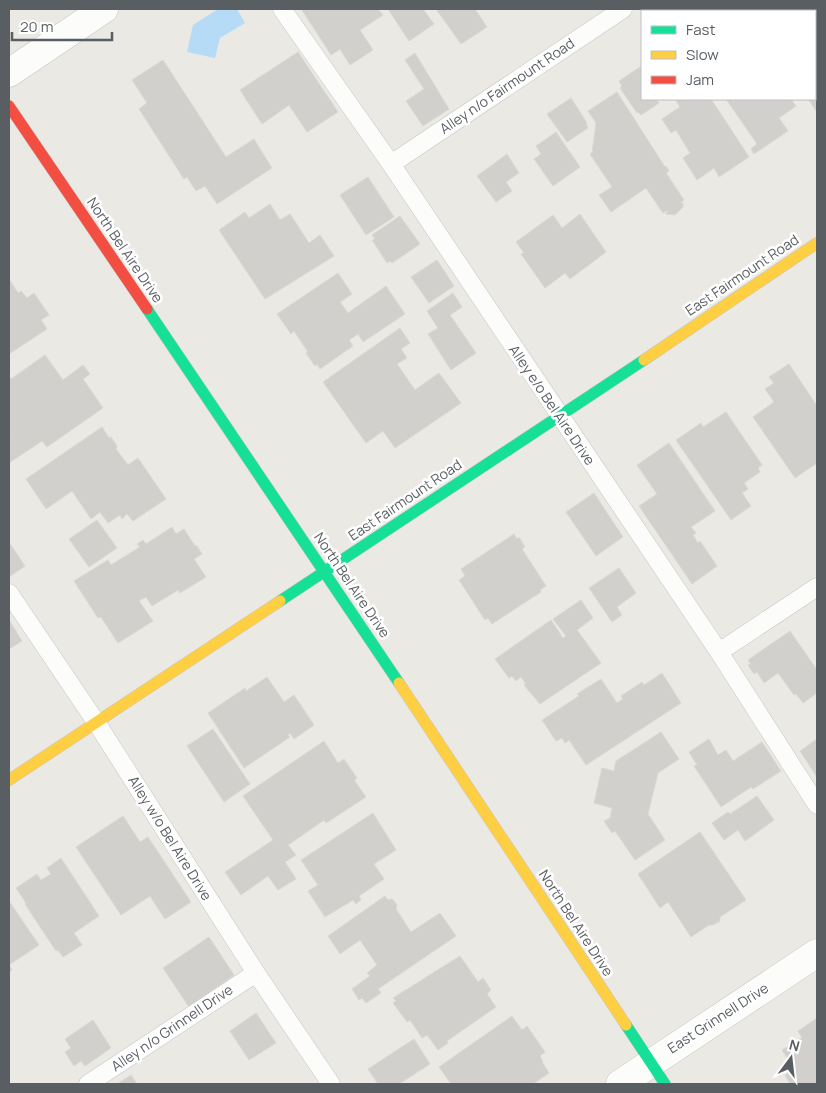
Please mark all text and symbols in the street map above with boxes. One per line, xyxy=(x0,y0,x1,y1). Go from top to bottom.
scale bar xyxy=(12,10,112,42)
legend xyxy=(641,10,816,100)
text: 20 m xyxy=(20,16,53,37)
text: Fast xyxy=(686,19,715,40)
street label: Alley n/o Fairmount Road xyxy=(436,33,578,138)
text: Slow xyxy=(686,44,719,65)
text: Jam xyxy=(686,69,714,90)
street label: North Bel Aire Drive xyxy=(83,193,168,306)
street label: East Fairmount Road xyxy=(681,230,802,320)
street label: Alley e/o Bel Aire Drive xyxy=(505,341,600,469)
street label: East Fairmount Road xyxy=(344,455,465,545)
street label: North Bel Aire Drive xyxy=(310,528,395,641)
street label: Alley w/o Bel Aire Drive xyxy=(124,772,217,904)
street label: North Bel Aire Drive xyxy=(535,866,618,980)
street label: East Grinnell Drive xyxy=(664,978,772,1057)
street label: Alley n/o Grinnell Drive xyxy=(107,980,236,1075)
north arrow xyxy=(766,1033,816,1083)
text: N xyxy=(787,1034,802,1055)

